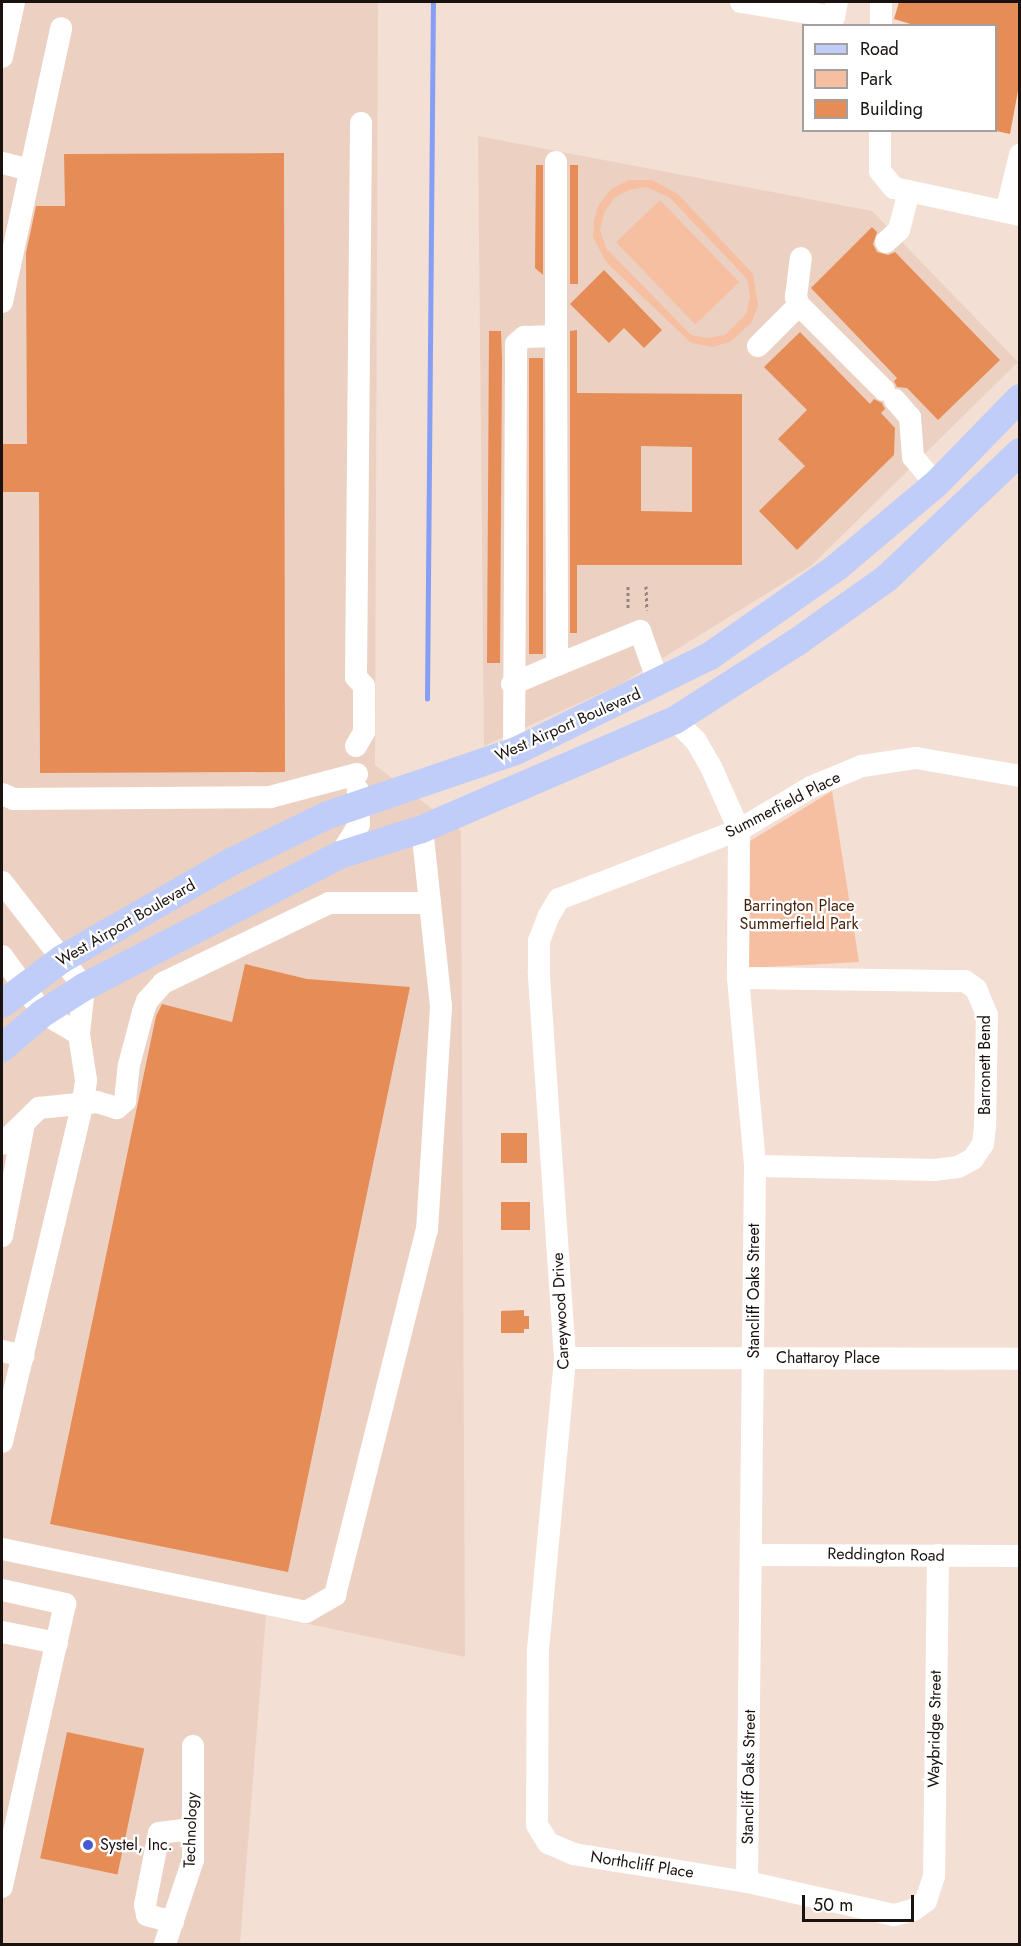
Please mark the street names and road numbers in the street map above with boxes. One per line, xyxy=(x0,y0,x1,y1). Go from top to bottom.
street label: West Airport Boulevard xyxy=(492,684,644,766)
street label: Summerfield Place xyxy=(722,768,844,842)
street label: West Airport Boulevard xyxy=(53,875,199,971)
street label: Barronett Bend xyxy=(975,1015,995,1115)
street label: Stancliff Oaks Street xyxy=(744,1224,764,1358)
street label: Careywood Drive xyxy=(548,1252,574,1370)
street label: Chattaroy Place xyxy=(776,1348,880,1368)
street label: Reddington Road xyxy=(827,1544,945,1566)
street label: Waybridge Street xyxy=(924,1670,946,1788)
street label: Stancliff Oaks Street xyxy=(738,1709,760,1845)
street label: Technology xyxy=(180,1792,202,1868)
street label: Northcliff Place xyxy=(589,1847,695,1883)

